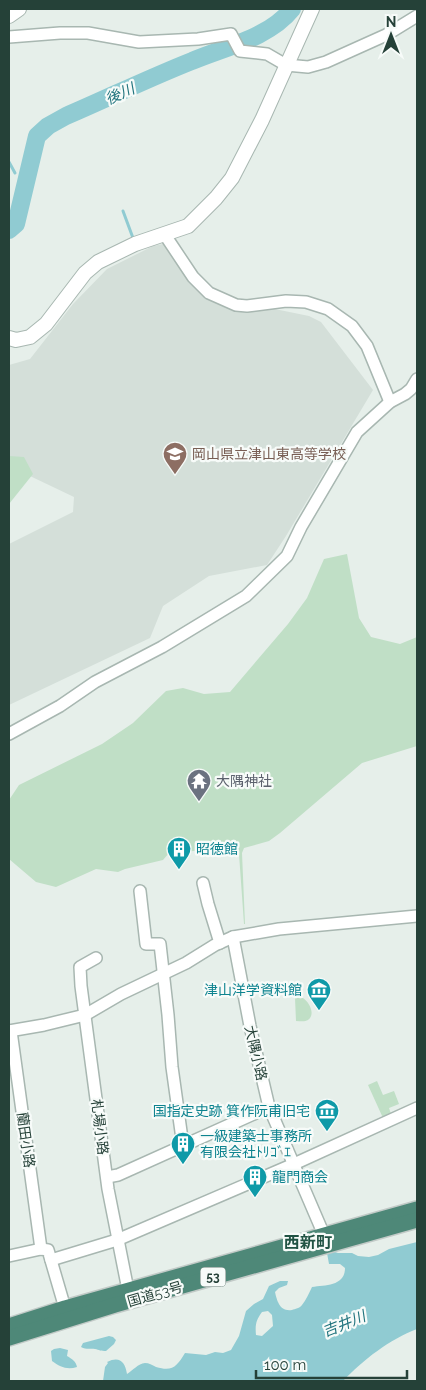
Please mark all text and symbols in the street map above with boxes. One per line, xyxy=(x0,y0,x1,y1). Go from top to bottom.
north arrow xyxy=(366,10,416,60)
text: N xyxy=(386,14,396,30)
water label: 後川 xyxy=(103,79,139,108)
school or university icon: 岡山県立津山東高等学校 xyxy=(162,441,188,475)
place label: 岡山県立津山東高等学校 xyxy=(192,446,346,462)
temple icon: 大隅神社 xyxy=(186,768,212,802)
place label: 大隅神社 xyxy=(216,773,272,789)
building icon: 昭徳館 xyxy=(166,836,192,870)
place label: 昭徳館 xyxy=(196,841,238,857)
museum icon: 津山洋学資料館 xyxy=(306,977,332,1011)
place label: 津山洋学資料館 xyxy=(204,982,302,998)
street label: 大隅小路 xyxy=(242,1024,270,1082)
street label: 札場小路 xyxy=(89,1098,111,1156)
museum icon: 国指定史跡 箕作阮甫旧宅 xyxy=(314,1098,340,1132)
place label: 国指定史跡 箕作阮甫旧宅 xyxy=(152,1103,310,1119)
street label: 蘭田小路 xyxy=(14,1111,38,1169)
place label: 一級建築士事務所 有限会社ﾄﾘｺﾞｴ xyxy=(200,1128,312,1160)
building icon: 一級建築士事務所 有限会社ﾄﾘｺﾞｴ xyxy=(170,1131,196,1165)
building icon: 龍門商会 xyxy=(242,1164,268,1198)
place label: 龍門商会 xyxy=(272,1169,328,1185)
district label: 西新町 xyxy=(284,1233,332,1252)
road number: 53 xyxy=(200,1268,226,1286)
street label: 国道53号 xyxy=(125,1278,185,1310)
water label: 吉井川 xyxy=(320,1306,370,1341)
scale bar xyxy=(256,1348,407,1380)
text: 100 m xyxy=(264,1356,306,1374)

